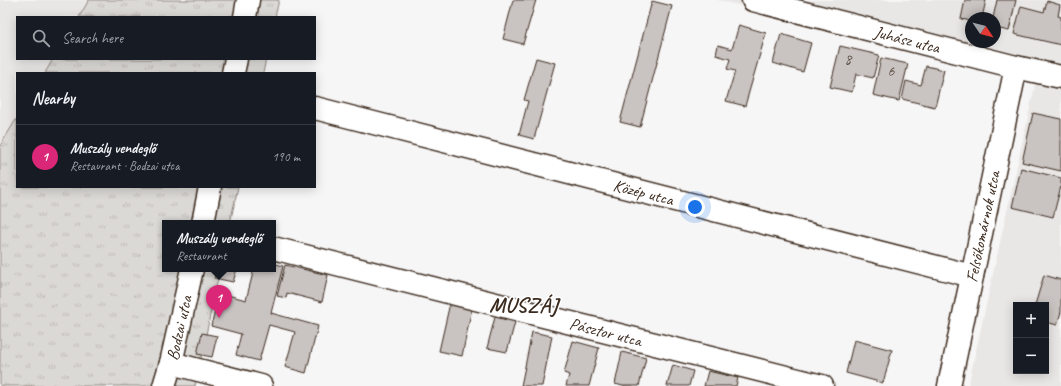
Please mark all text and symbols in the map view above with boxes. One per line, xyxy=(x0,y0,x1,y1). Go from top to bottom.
north arrow xyxy=(965,12,1001,48)
search box xyxy=(16,16,316,60)
street label: Juhász utca xyxy=(871,21,943,58)
icon: search xyxy=(30,27,52,49)
text: Search here xyxy=(62,29,123,48)
house number: 8 xyxy=(845,50,853,69)
house number: 6 xyxy=(888,62,896,81)
text: Nearby xyxy=(32,88,75,109)
text: Muszály vendeglő xyxy=(70,139,156,158)
text: 1 xyxy=(42,149,48,165)
text: 190 m xyxy=(272,149,300,165)
text: Restaurant · Bodzai utca xyxy=(70,158,179,174)
street label: Felsőkomárnok utca xyxy=(961,167,1005,284)
street label: Közép utca xyxy=(611,174,677,210)
your location xyxy=(685,197,705,217)
popup xyxy=(162,220,276,272)
text: Muszály vendeglő xyxy=(176,229,262,248)
text: Restaurant xyxy=(176,248,227,264)
pin: 1 xyxy=(206,285,232,318)
street label: Bodzai utca xyxy=(161,292,197,362)
district label: MUSZÁJ xyxy=(489,292,561,318)
map controls xyxy=(1013,302,1049,374)
button: + xyxy=(1013,302,1049,338)
street label: Pásztor utca xyxy=(567,312,646,351)
button: − xyxy=(1013,338,1049,374)

